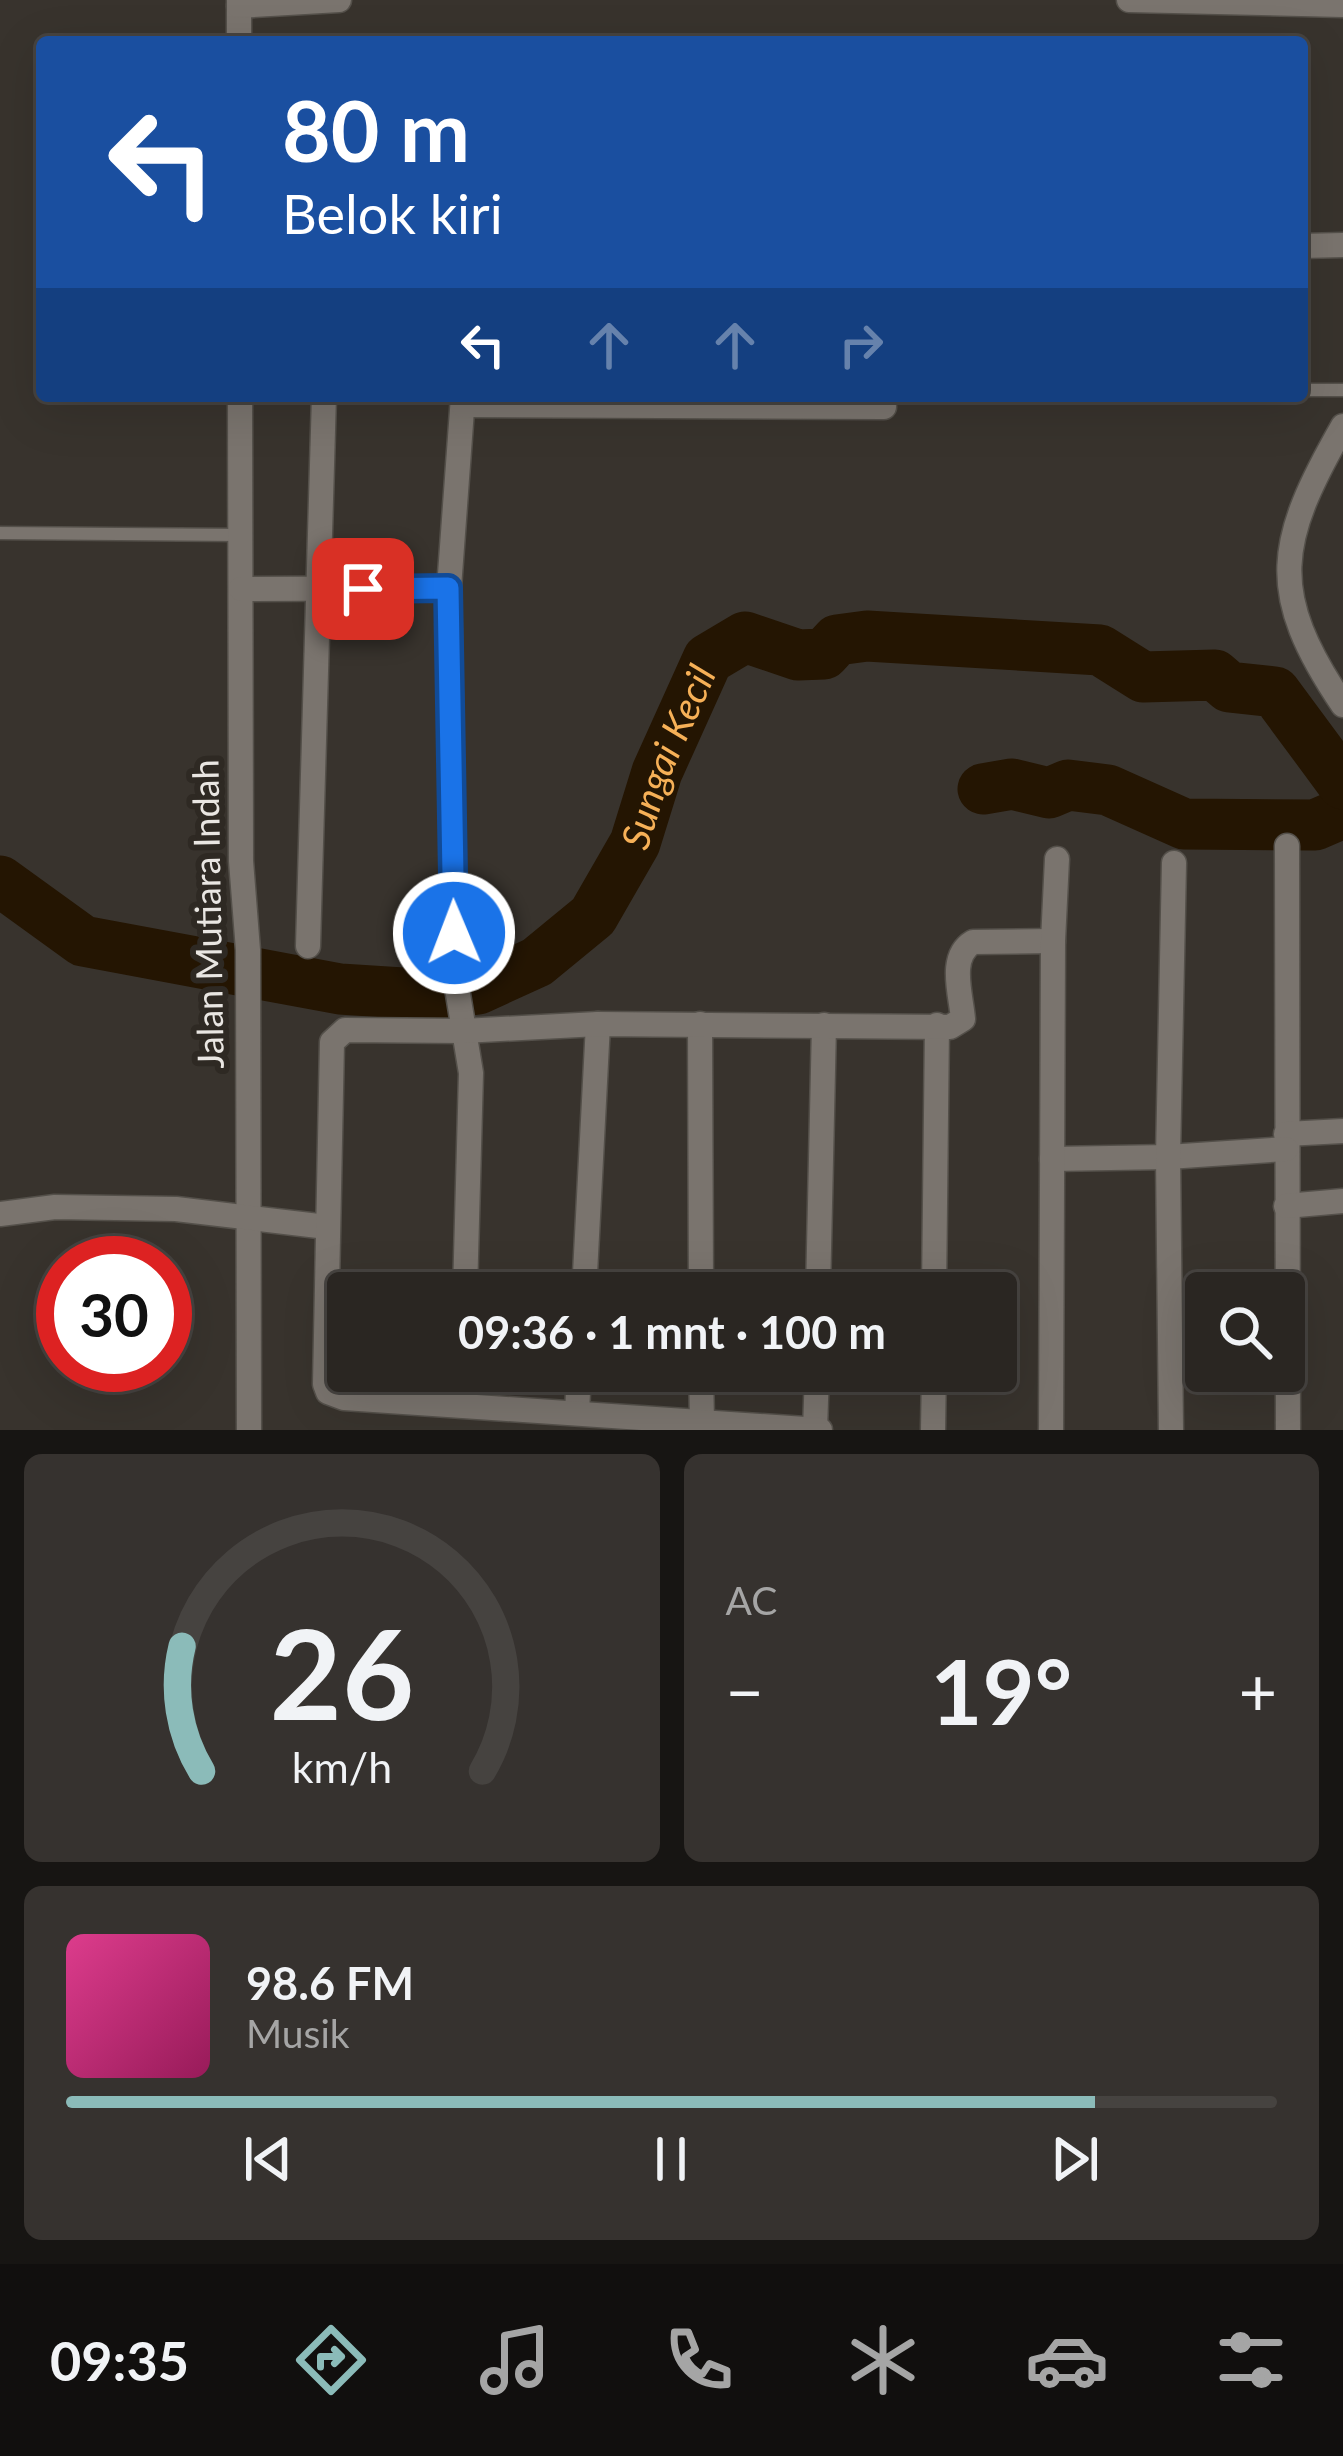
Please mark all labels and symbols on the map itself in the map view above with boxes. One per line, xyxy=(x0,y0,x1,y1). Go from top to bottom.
pin xyxy=(312,538,414,640)
water label: Sungai Kecil xyxy=(611,658,724,854)
street label: Jalan Mutiara Indah xyxy=(182,759,232,1069)
position arrow xyxy=(391,870,517,996)
speed limit sign: 30 xyxy=(36,1236,192,1392)

